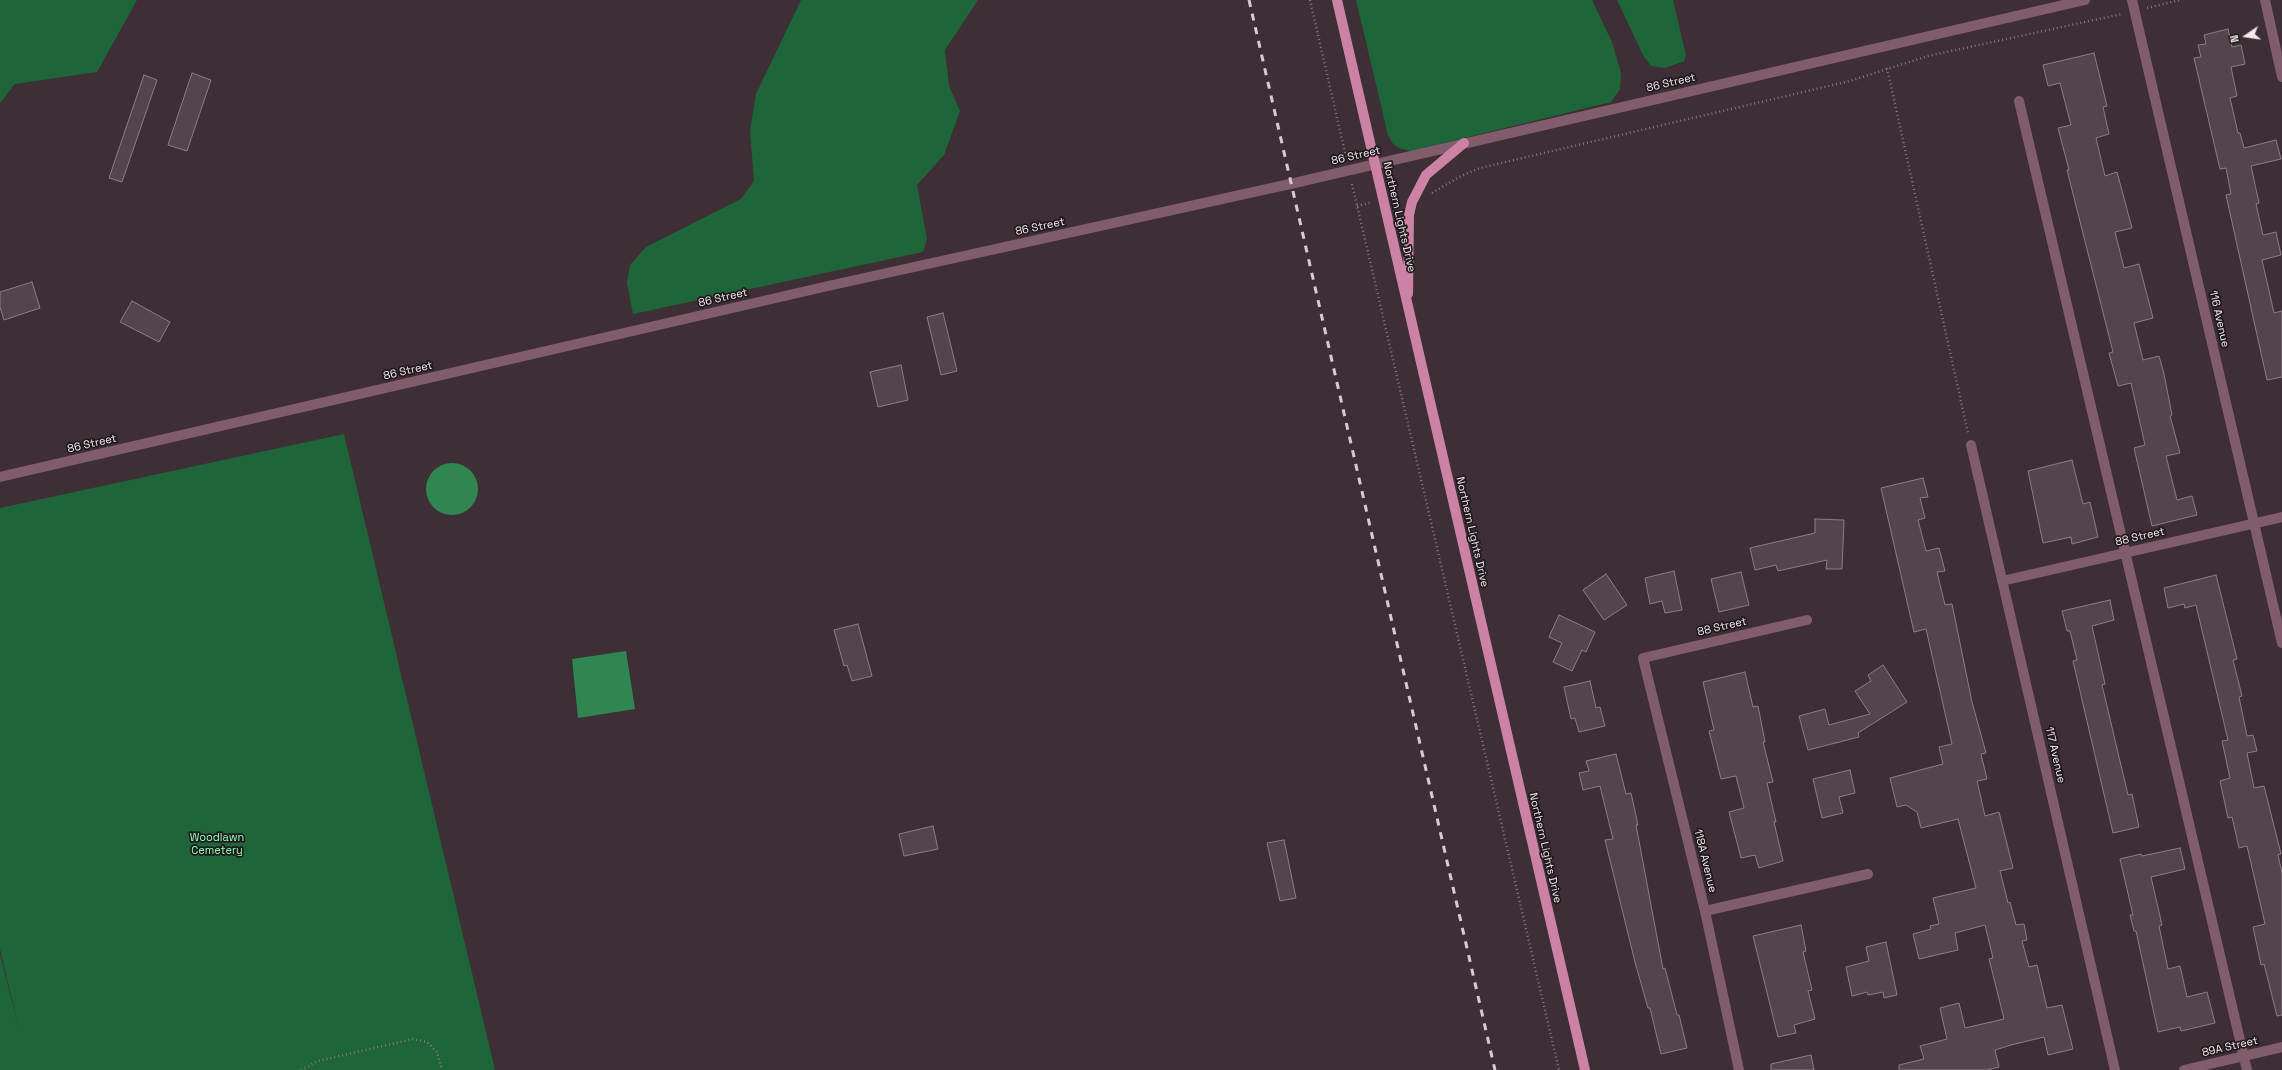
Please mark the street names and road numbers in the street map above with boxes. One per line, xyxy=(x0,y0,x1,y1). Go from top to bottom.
street label: 86 Street xyxy=(1645,71,1697,95)
street label: 86 Street xyxy=(1330,144,1382,168)
street label: Northern Lights Drive xyxy=(1380,161,1418,273)
street label: 86 Street xyxy=(1014,215,1066,239)
street label: 86 Street xyxy=(697,286,749,310)
street label: 116 Avenue xyxy=(2206,289,2232,349)
street label: 86 Street xyxy=(382,359,434,383)
street label: 86 Street xyxy=(66,432,118,456)
street label: Northern Lights Drive xyxy=(1453,476,1491,588)
street label: 88 Street xyxy=(2114,525,2166,549)
street label: 88 Street xyxy=(1696,615,1748,639)
street label: 117 Avenue xyxy=(2042,726,2068,784)
street label: Northern Lights Drive xyxy=(1526,792,1564,904)
street label: 118A Avenue xyxy=(1691,828,1719,894)
street label: 89A Street xyxy=(2201,1034,2259,1060)

